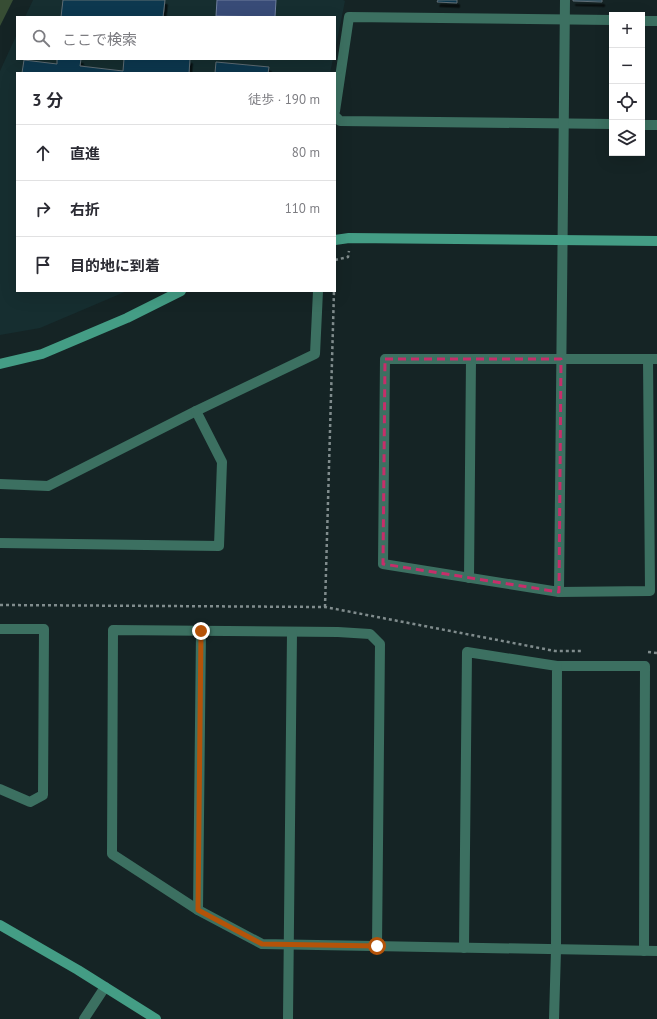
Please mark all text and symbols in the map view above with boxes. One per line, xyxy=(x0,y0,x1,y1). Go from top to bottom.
map controls xyxy=(609,12,645,156)
button: + xyxy=(609,12,645,48)
search box xyxy=(16,16,336,60)
icon: search xyxy=(30,27,52,49)
text: ここで検索 xyxy=(62,30,137,49)
button: − xyxy=(609,48,645,84)
button: locate xyxy=(609,84,645,120)
text: 3 分 xyxy=(32,89,63,111)
text: 徒歩 · 190 m xyxy=(248,91,320,108)
button: layers xyxy=(609,120,645,156)
icon: ahead xyxy=(32,142,54,164)
text: 直進 xyxy=(70,144,100,163)
text: 80 m xyxy=(292,144,320,161)
icon: right xyxy=(32,198,54,220)
text: 右折 xyxy=(70,200,100,219)
text: 110 m xyxy=(285,200,320,217)
icon: arrive xyxy=(32,254,54,276)
text: 目的地に到着 xyxy=(70,256,160,275)
route end xyxy=(192,622,210,640)
route start xyxy=(368,937,386,955)

